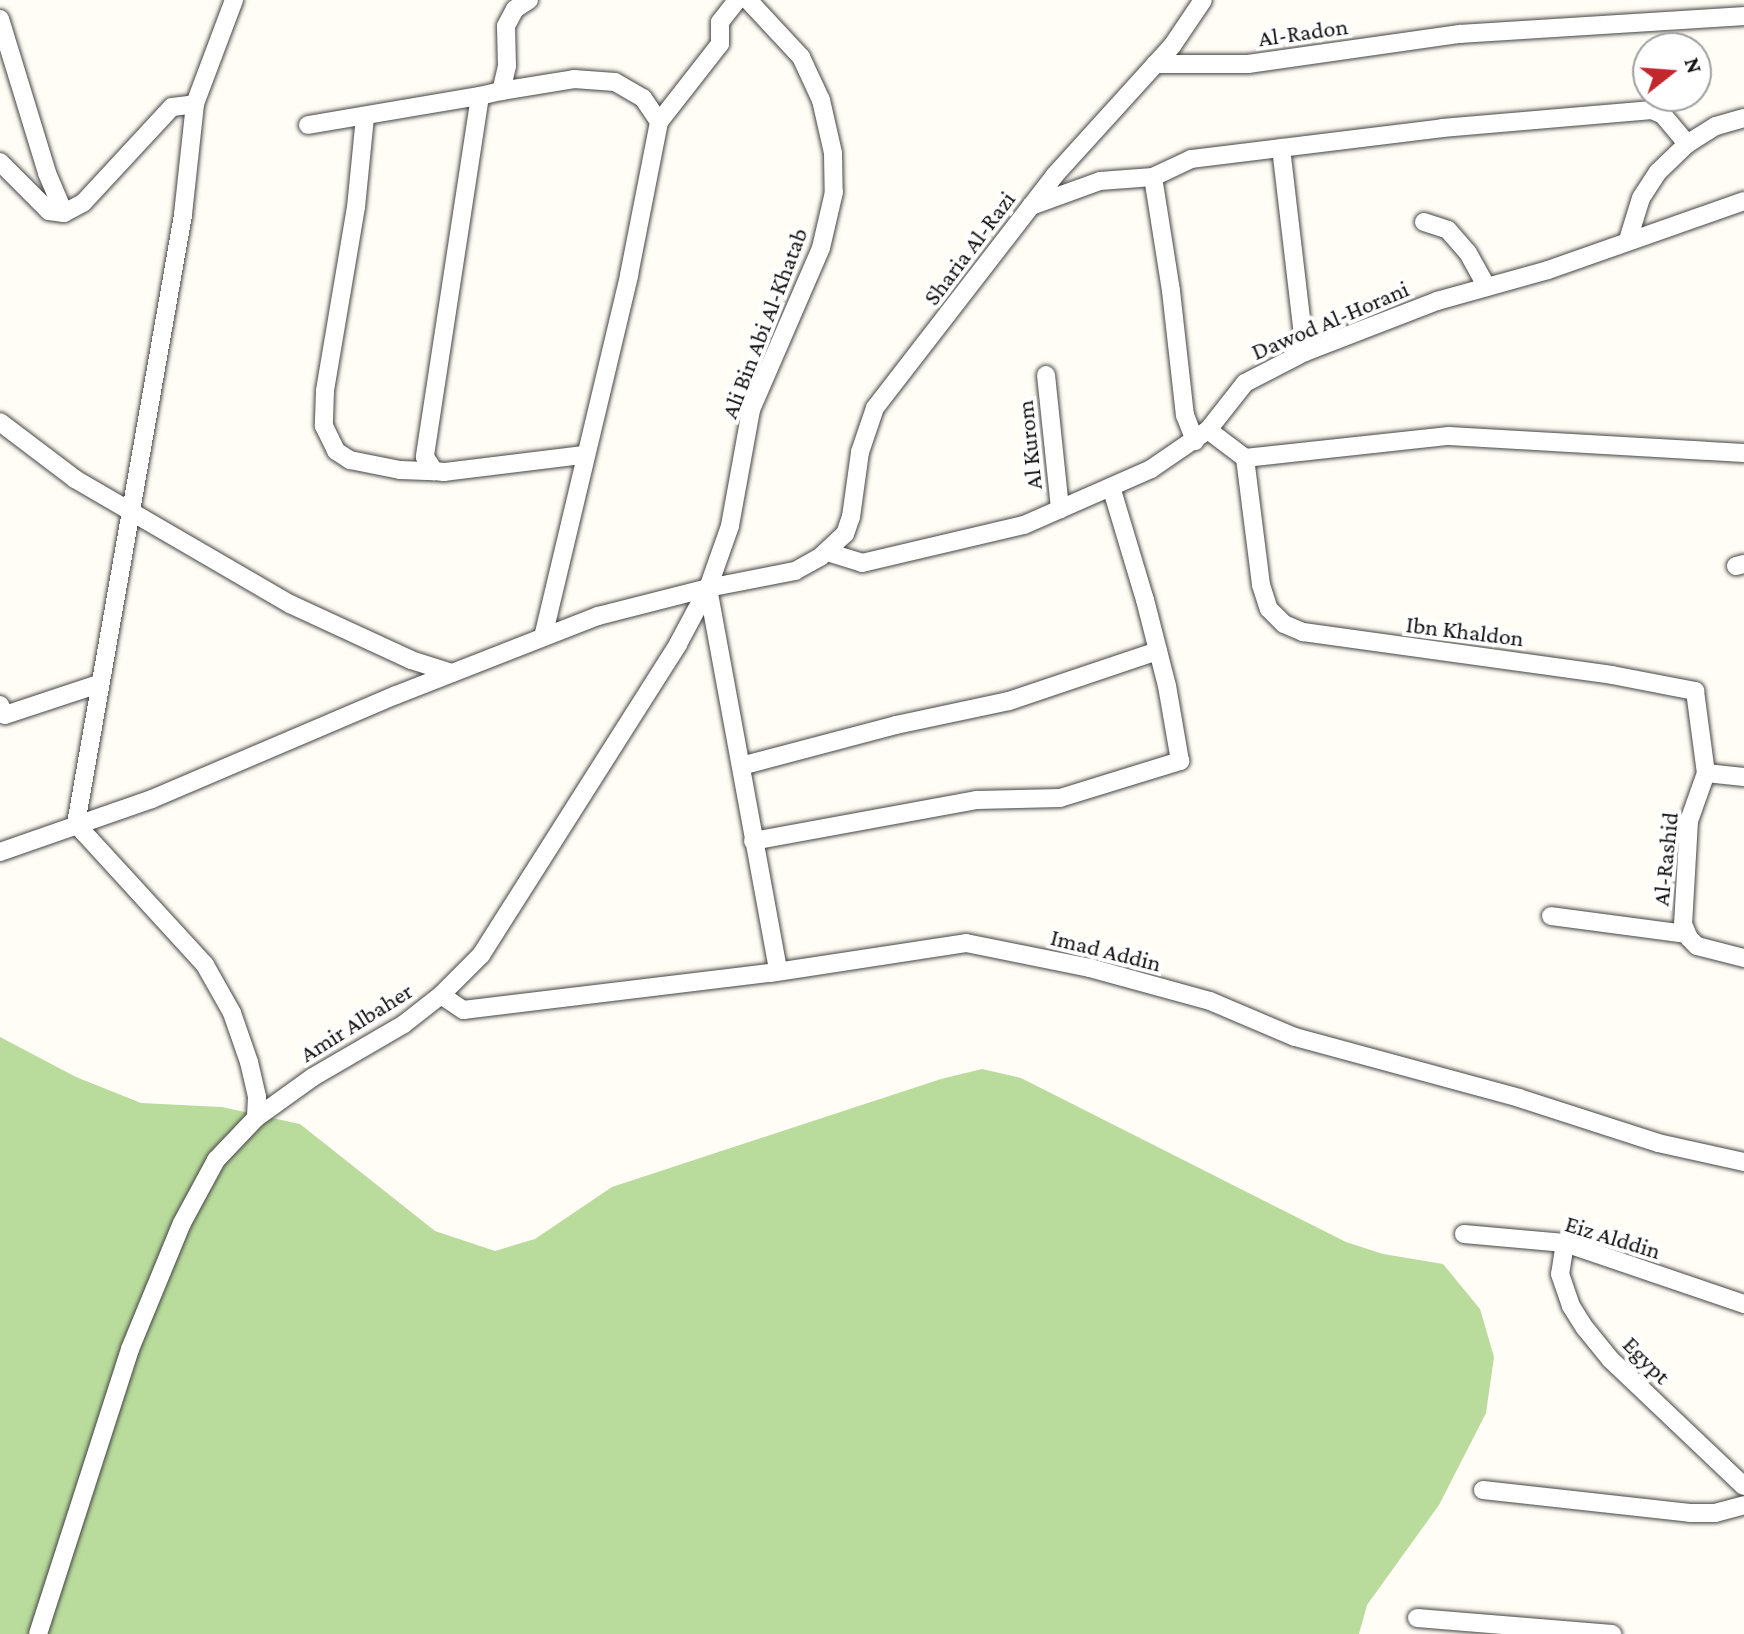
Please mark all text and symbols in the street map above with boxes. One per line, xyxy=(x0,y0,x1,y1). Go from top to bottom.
street label: Al-Radon xyxy=(1256,11,1350,53)
north arrow xyxy=(1632,32,1712,112)
text: N xyxy=(1679,55,1708,76)
street label: Sharia Al-Razi xyxy=(917,185,1021,311)
street label: Ali Bin Abi Al-Khatab xyxy=(714,224,814,422)
street label: Dawod Al-Horani xyxy=(1247,274,1413,366)
street label: Al Kurom xyxy=(1010,399,1048,491)
street label: Ibn Khaldon xyxy=(1404,609,1526,653)
street label: Al-Rashid xyxy=(1646,811,1684,907)
street label: Imad Addin xyxy=(1048,922,1164,978)
street label: Amir Albaher xyxy=(294,976,418,1068)
street label: Eiz Alddin xyxy=(1562,1209,1664,1265)
street label: Egypt xyxy=(1617,1330,1677,1390)

